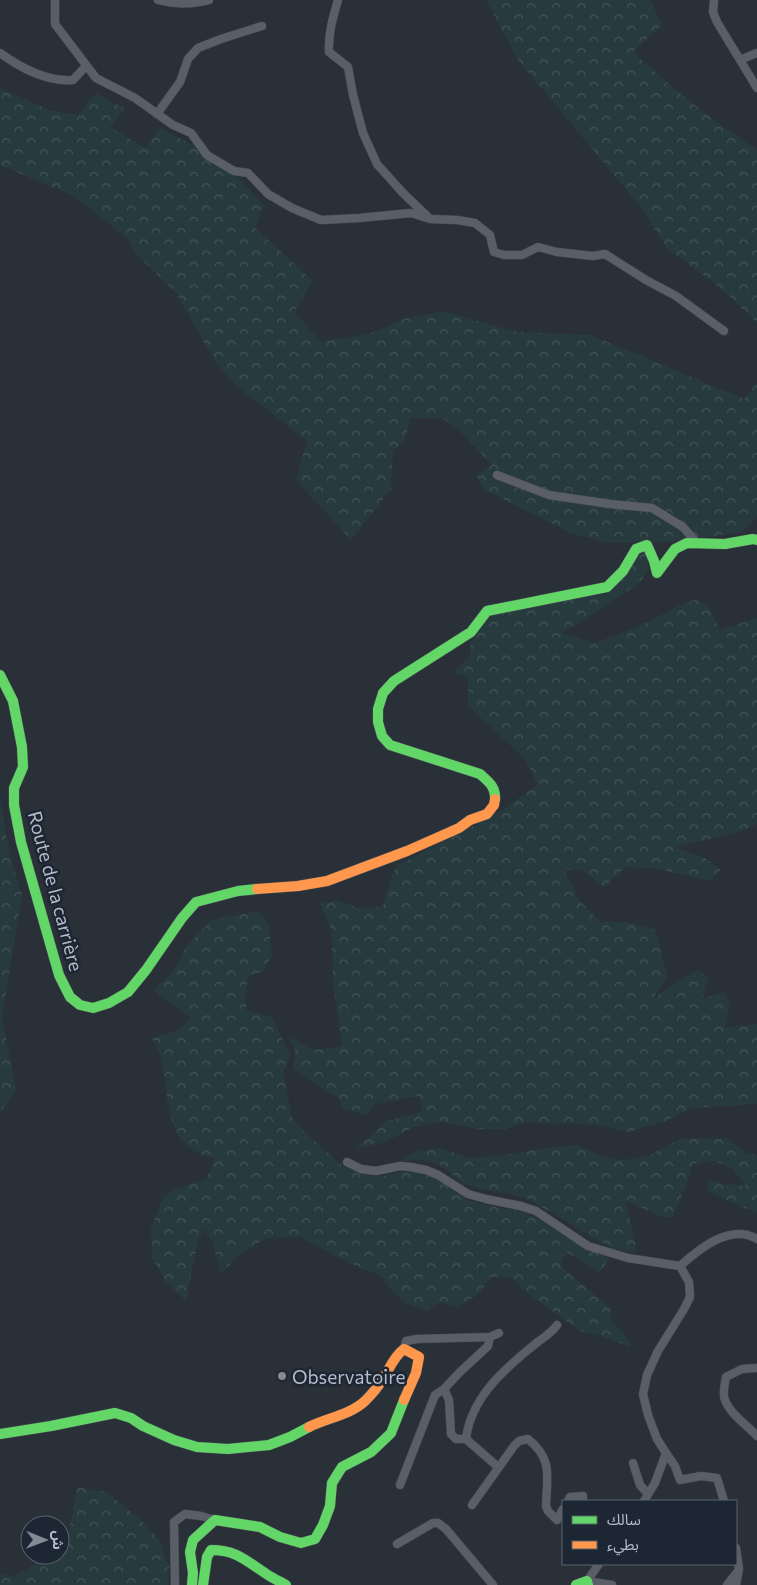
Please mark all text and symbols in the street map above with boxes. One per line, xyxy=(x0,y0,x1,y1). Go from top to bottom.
street label: Route de la carrière xyxy=(24,808,88,974)
place label: Observatoire xyxy=(292,1365,406,1388)
marker: Observatoire xyxy=(276,1370,288,1382)
legend xyxy=(562,1500,737,1565)
text: سالك xyxy=(607,1510,641,1528)
north arrow xyxy=(20,1515,70,1565)
text: ش xyxy=(50,1530,67,1550)
text: بطيء xyxy=(607,1535,639,1556)

